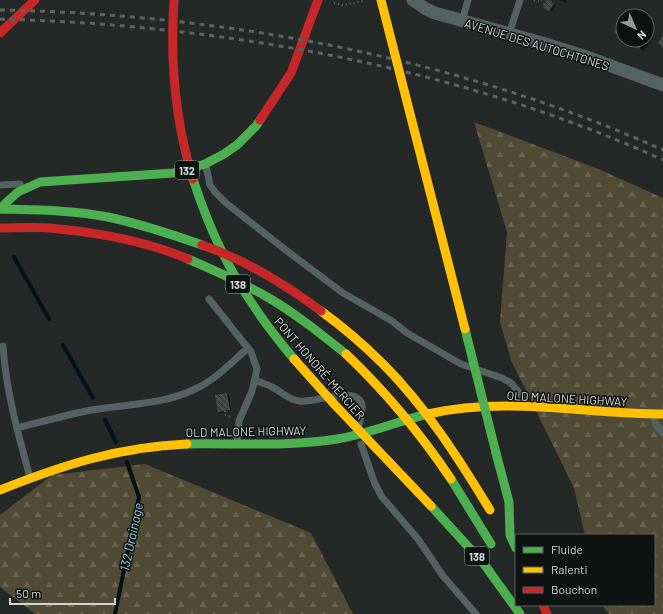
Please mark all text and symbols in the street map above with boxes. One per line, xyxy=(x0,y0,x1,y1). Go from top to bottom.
north arrow xyxy=(615,8,655,48)
street label: AVENUE DES AUTOCHTONES xyxy=(463,15,611,73)
text: N xyxy=(635,28,649,43)
road number: 132 xyxy=(175,161,199,179)
road number: 138 xyxy=(226,275,250,293)
street label: PONT HONORÉ-MERCIER xyxy=(272,314,368,422)
street label: OLD MALONE HIGHWAY xyxy=(506,388,628,408)
street label: OLD MALONE HIGHWAY xyxy=(186,423,307,439)
water label: 132 Drainage xyxy=(116,501,146,573)
legend xyxy=(515,534,655,606)
text: Fluide xyxy=(551,542,583,556)
road number: 138 xyxy=(465,547,489,565)
text: Ralenti xyxy=(551,562,588,576)
scale bar xyxy=(10,580,115,606)
text: Bouchon xyxy=(551,582,597,596)
text: 50 m xyxy=(16,586,41,600)

